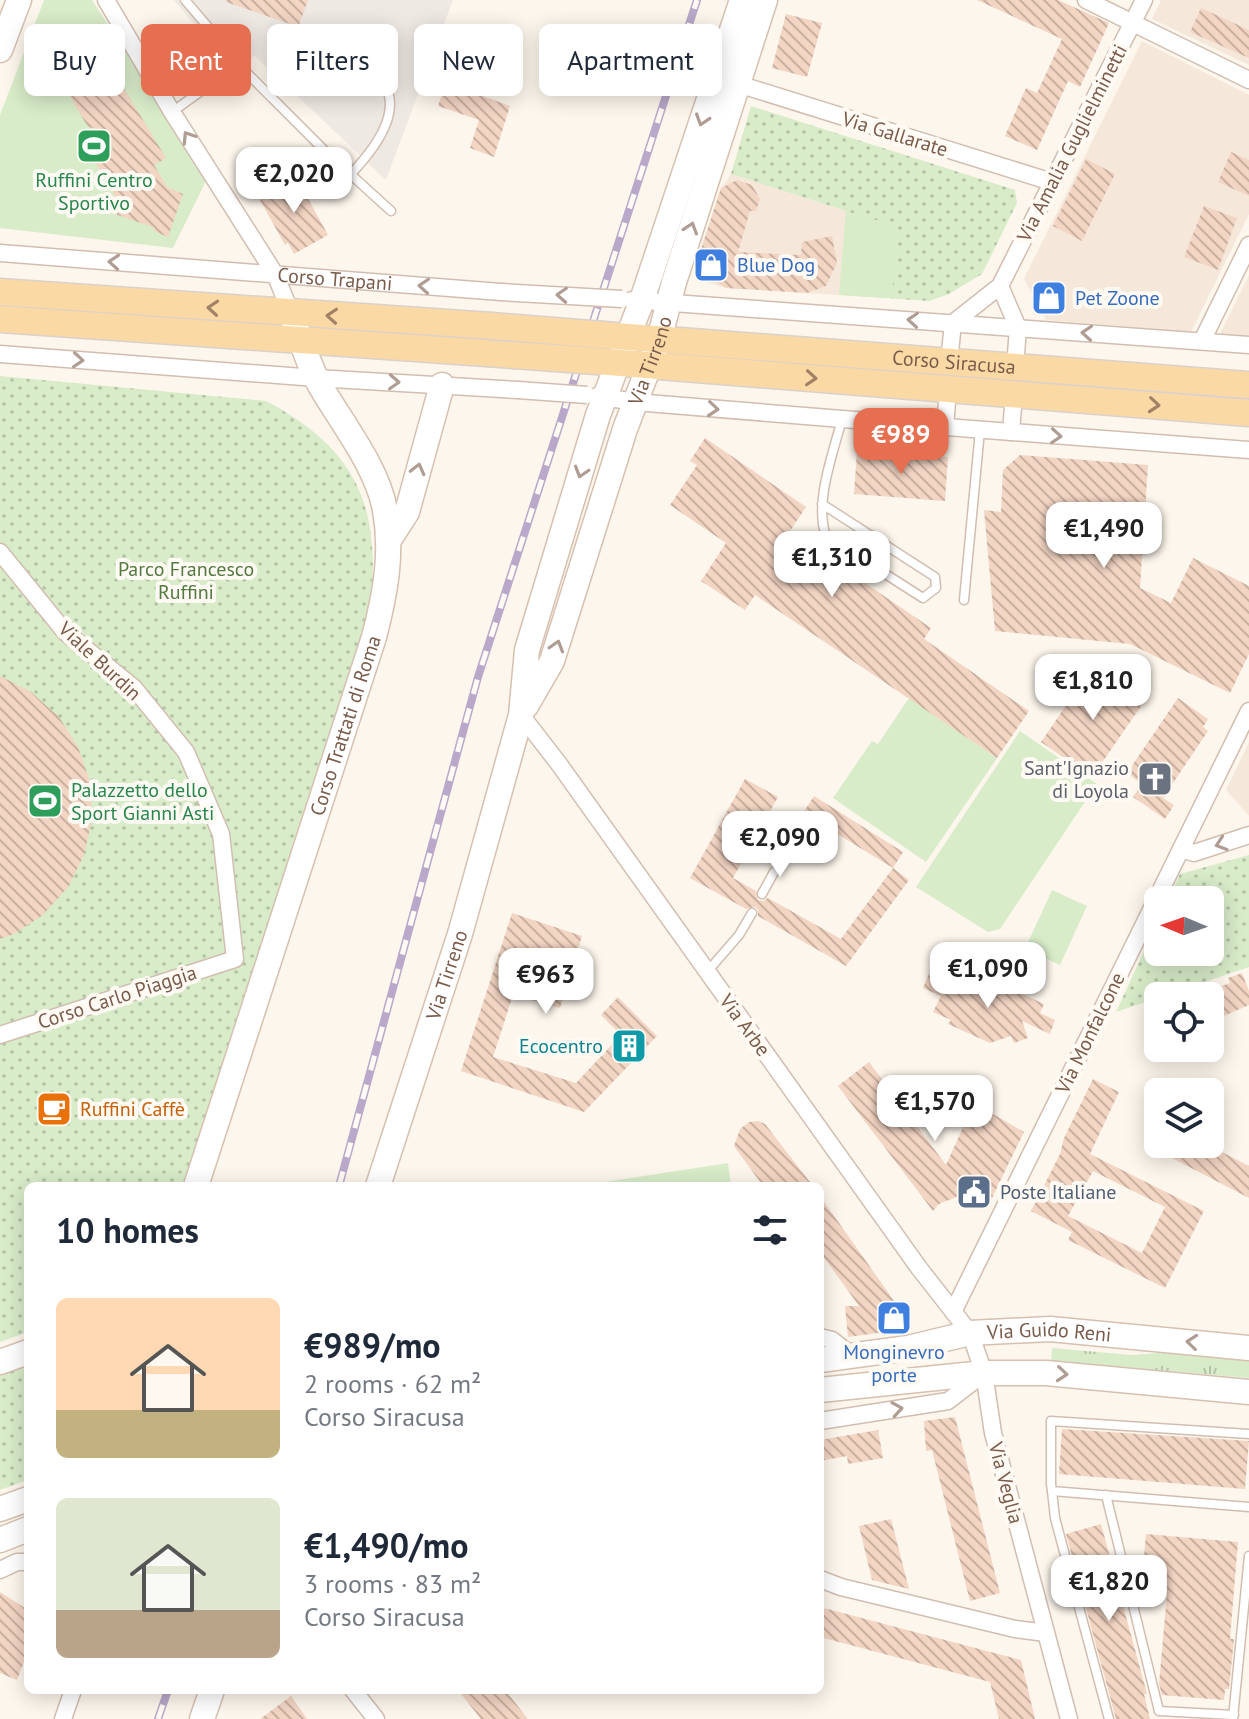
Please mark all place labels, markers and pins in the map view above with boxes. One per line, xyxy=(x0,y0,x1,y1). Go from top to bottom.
sports icon: Ruffini Centro Sportivo xyxy=(75,127,113,165)
pin: €2,020 xyxy=(229,147,359,215)
place label: Ruffini Centro Sportivo xyxy=(35,167,153,216)
shop icon: Blue Dog xyxy=(692,246,730,284)
place label: Blue Dog xyxy=(737,252,815,278)
shop icon: Pet Zoone xyxy=(1030,279,1068,317)
place label: Pet Zoone xyxy=(1075,285,1160,311)
pin: €989 xyxy=(854,408,948,476)
pin: €1,490 xyxy=(1039,502,1169,570)
pin: €1,310 xyxy=(767,531,897,599)
pin: €1,810 xyxy=(1028,654,1158,722)
place label: Sant'Ignazio di Loyola xyxy=(1024,755,1129,804)
church icon: Sant'Ignazio di Loyola xyxy=(1136,760,1174,798)
place label: Palazzetto dello Sport Gianni Asti xyxy=(71,777,214,826)
sports icon: Palazzetto dello Sport Gianni Asti xyxy=(26,782,64,820)
pin: €2,090 xyxy=(715,811,845,879)
pin: €1,090 xyxy=(923,942,1053,1010)
pin: €963 xyxy=(499,948,593,1016)
building icon: Ecocentro xyxy=(610,1027,648,1065)
place label: Ecocentro xyxy=(519,1033,603,1059)
pin: €1,570 xyxy=(870,1075,1000,1143)
cafe icon: Ruffini Caffè xyxy=(35,1090,73,1128)
place label: Ruffini Caffè xyxy=(80,1096,185,1122)
public building icon: Poste Italiane xyxy=(955,1173,993,1211)
place label: Poste Italiane xyxy=(1000,1179,1116,1205)
shop icon: Monginevro porte xyxy=(875,1299,913,1337)
place label: Monginevro porte xyxy=(843,1339,945,1388)
pin: €1,820 xyxy=(1044,1555,1174,1623)

